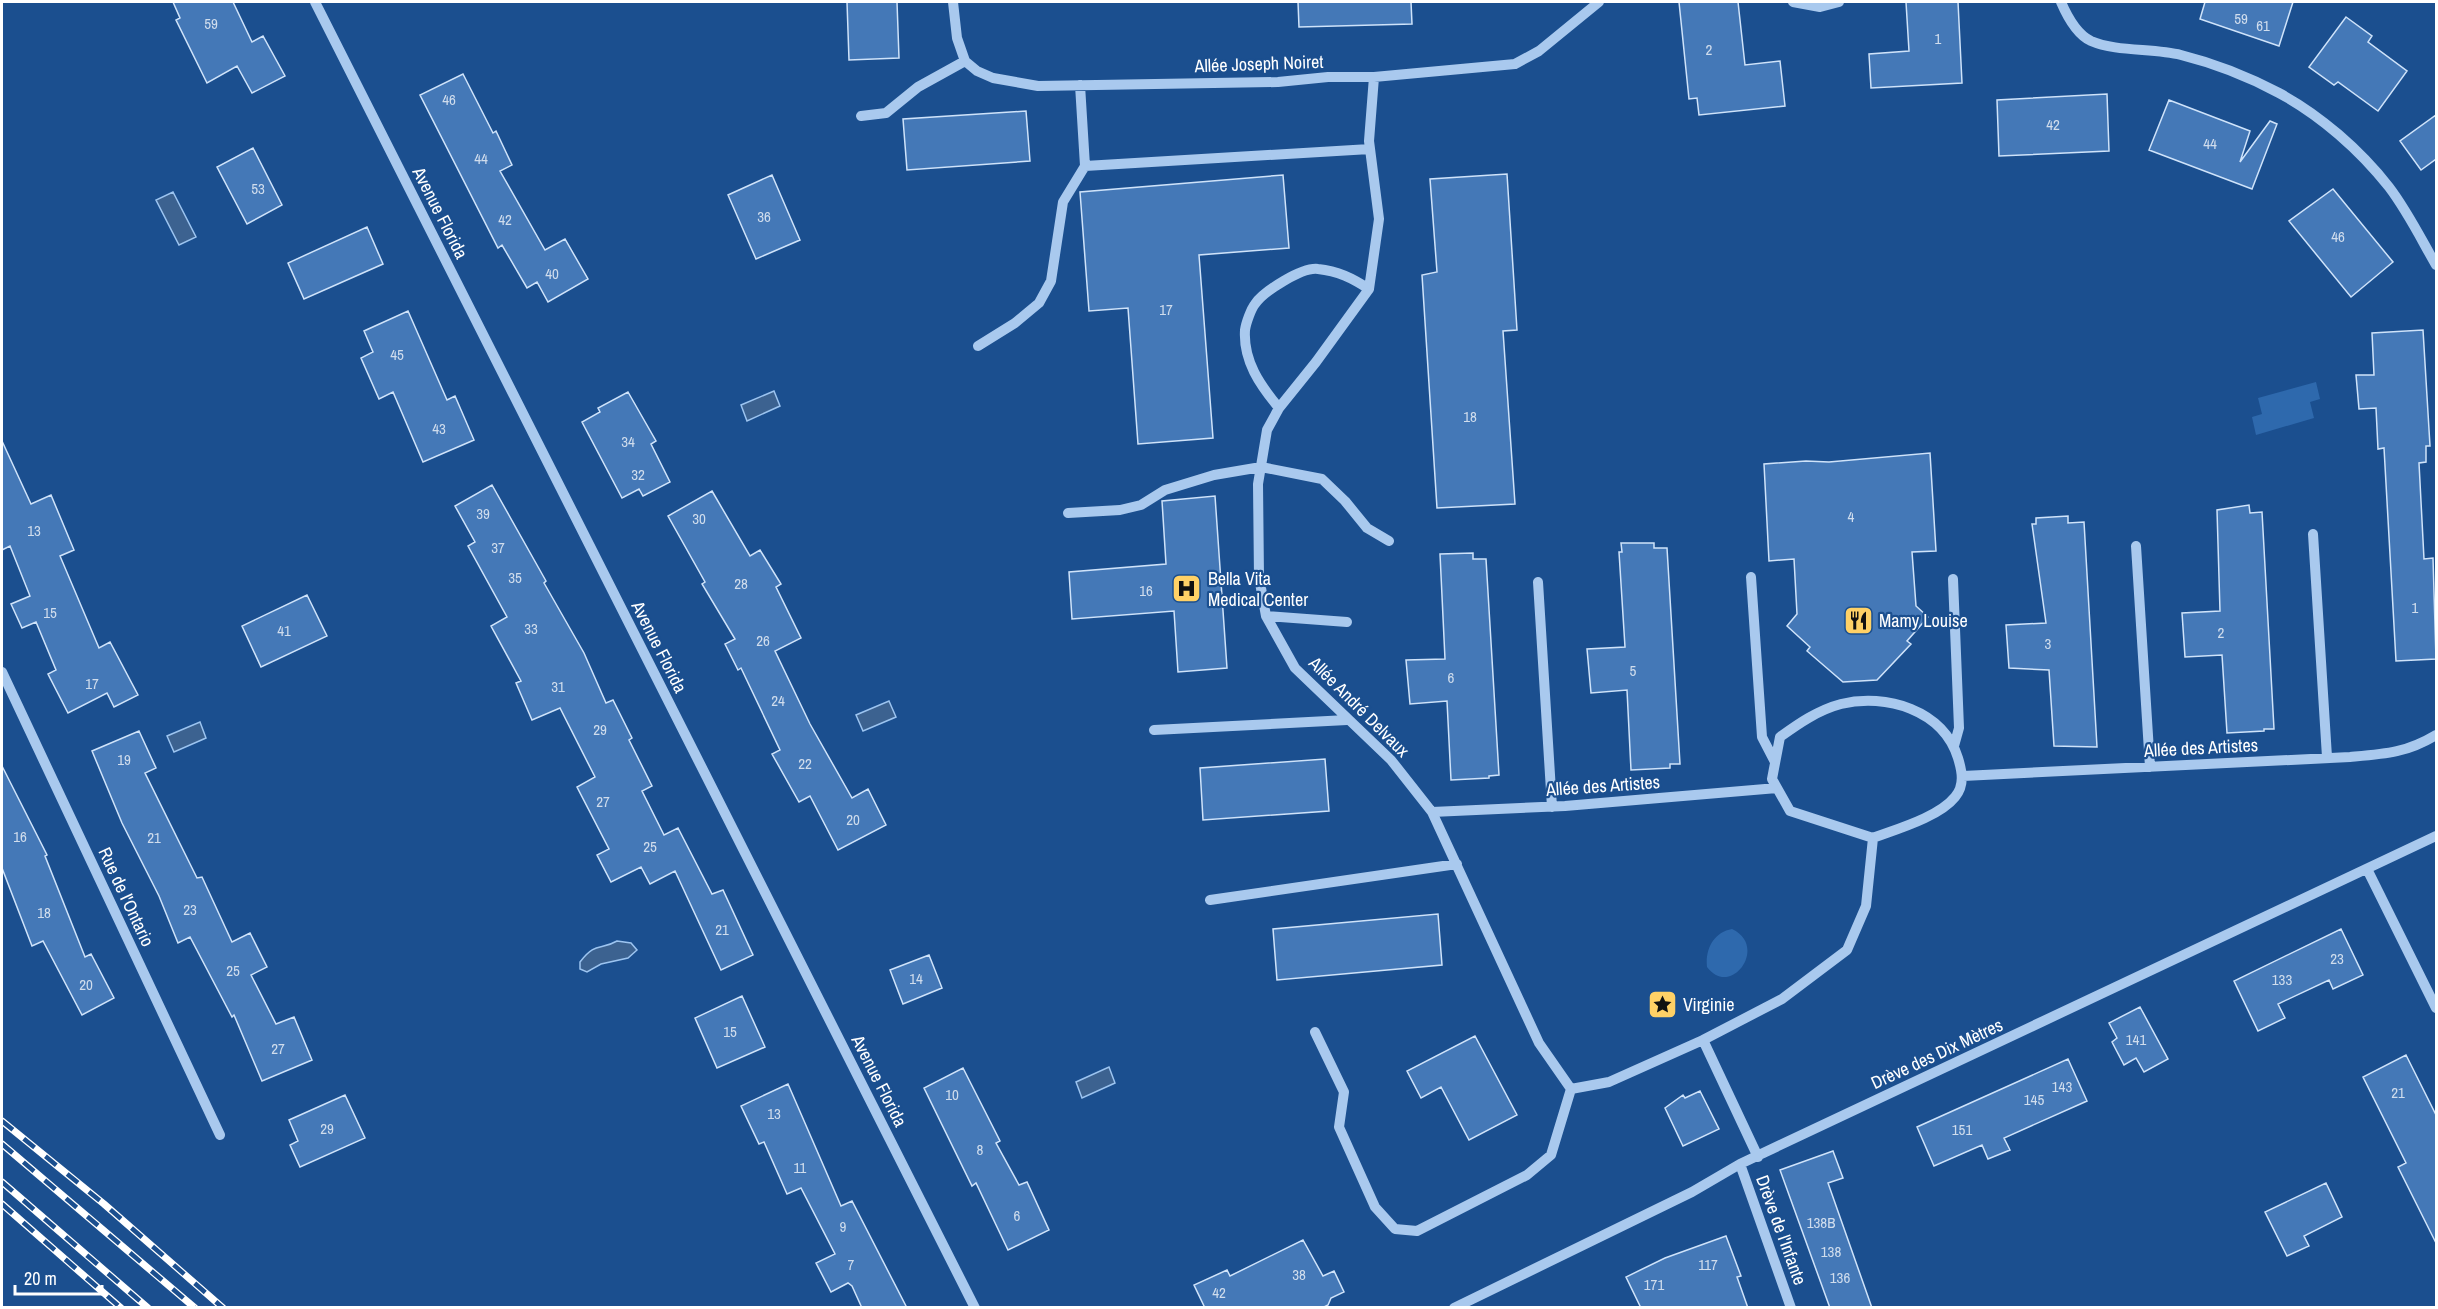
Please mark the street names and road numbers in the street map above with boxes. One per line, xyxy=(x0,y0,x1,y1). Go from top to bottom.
street label: Allée Joseph Noiret xyxy=(1193,49,1324,78)
street label: Avenue Florida xyxy=(406,162,474,263)
street label: Avenue Florida xyxy=(625,596,693,697)
street label: Allée André Delvaux xyxy=(1303,650,1416,763)
street label: Allée des Artistes xyxy=(2142,732,2259,763)
street label: Allée des Artistes xyxy=(1544,769,1661,802)
street label: Rue de l'Ontario xyxy=(93,843,160,951)
street label: Drève des Dix Mètres xyxy=(1867,1012,2007,1095)
street label: Avenue Florida xyxy=(845,1030,913,1131)
street label: Drève de l'Infante xyxy=(1750,1171,1813,1288)

